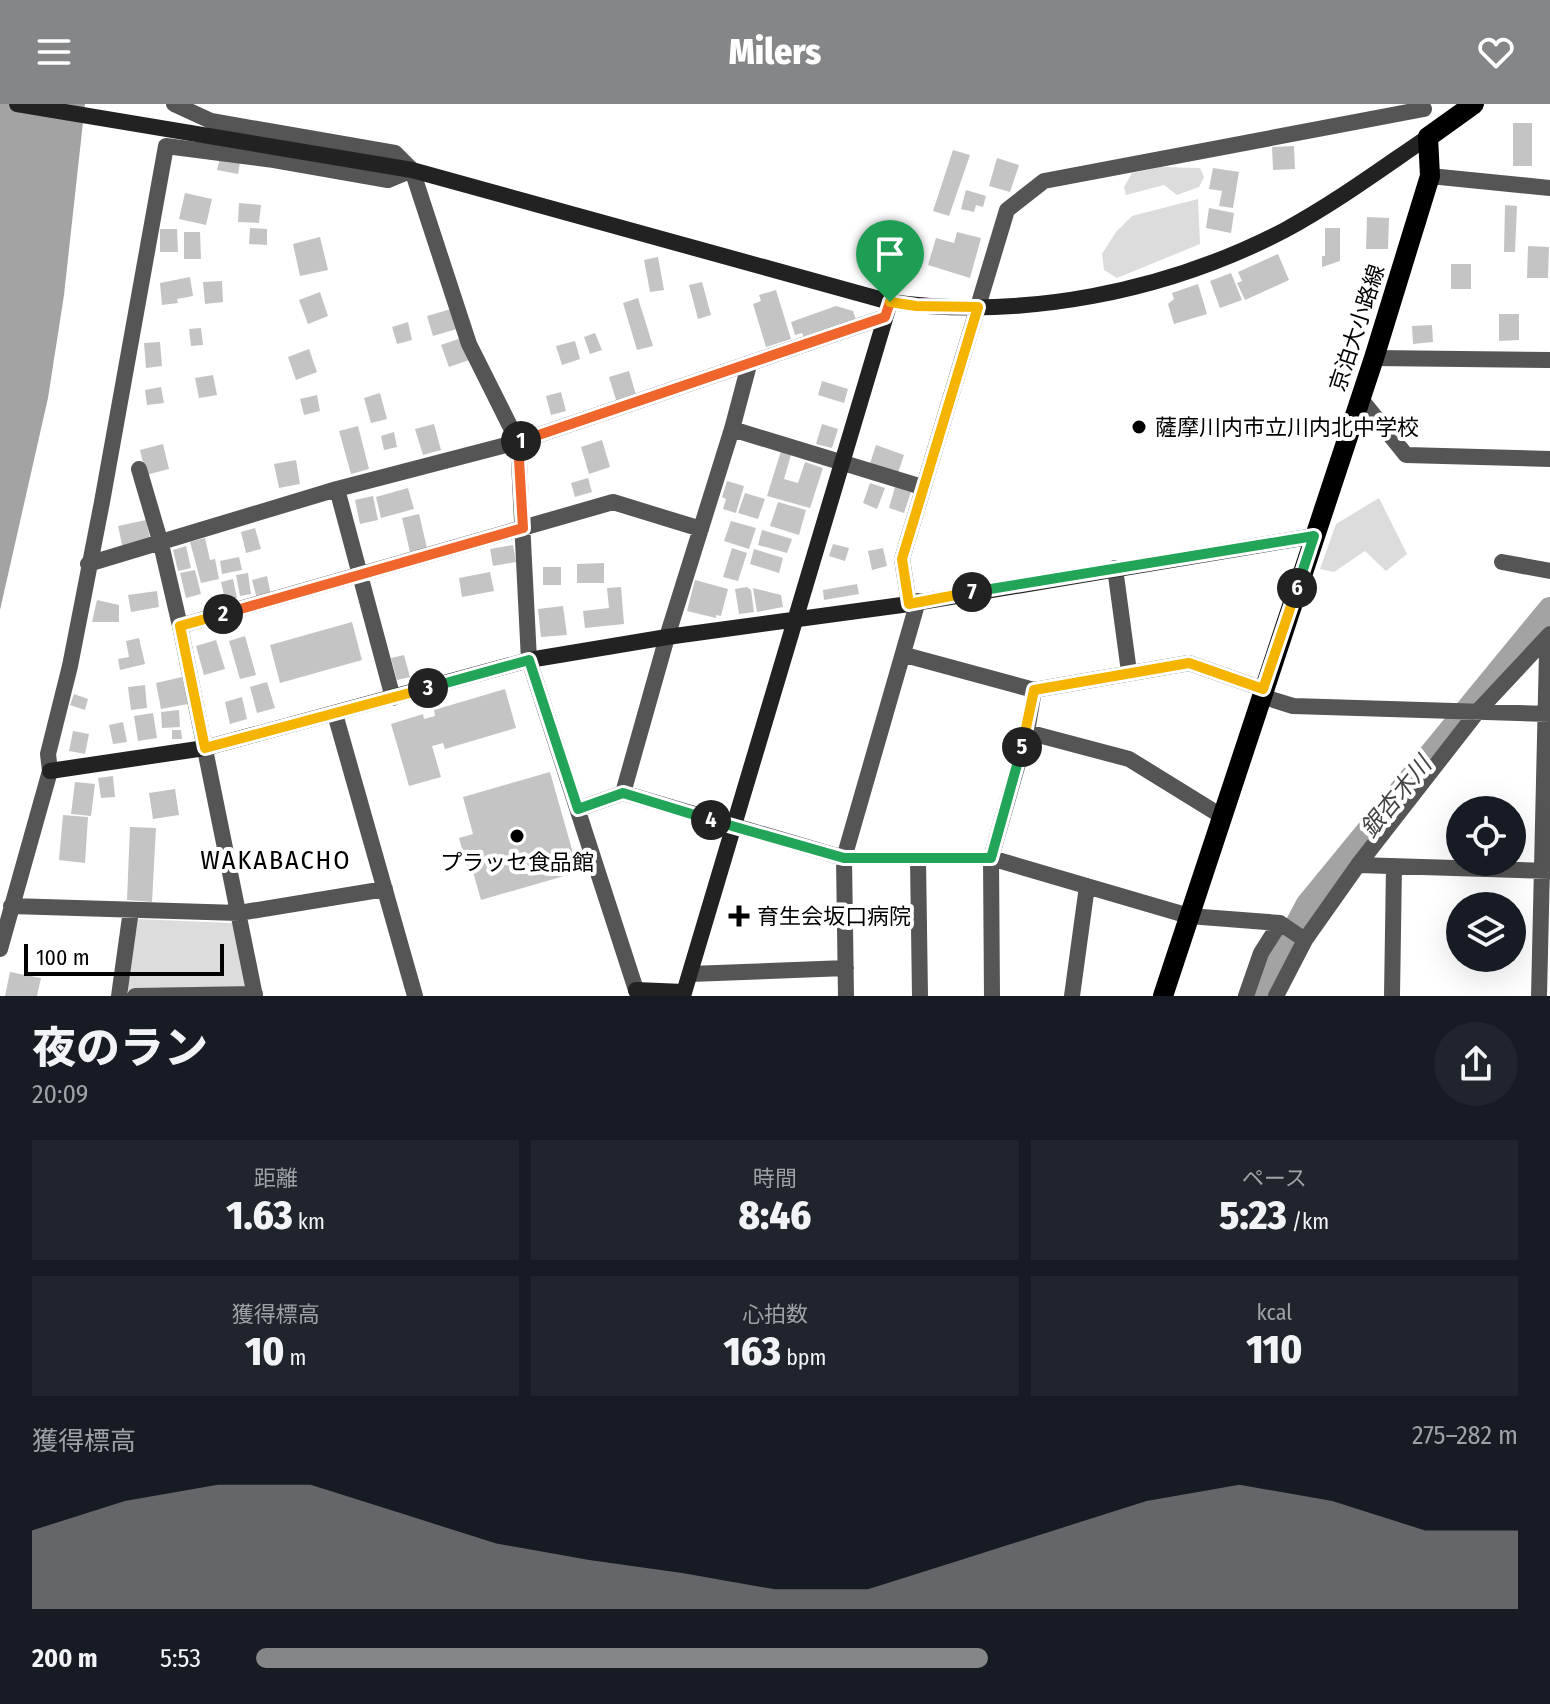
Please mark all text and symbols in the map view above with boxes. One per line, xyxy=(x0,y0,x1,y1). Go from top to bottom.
icon: menu xyxy=(32,30,76,74)
text: Milers xyxy=(729,30,821,74)
icon: heart xyxy=(1474,30,1518,74)
pin xyxy=(856,220,924,302)
icon: arrive xyxy=(868,232,912,276)
street label: 京泊大小路線 xyxy=(1324,261,1390,395)
place label: 薩摩川内市立川内北中学校 xyxy=(1155,414,1419,441)
marker: 薩摩川内市立川内北中学校 xyxy=(1130,418,1148,436)
pin: 1 xyxy=(501,421,541,461)
text: 1 xyxy=(516,427,526,454)
pin: 6 xyxy=(1277,568,1317,608)
pin: 7 xyxy=(952,572,992,612)
text: 6 xyxy=(1291,574,1303,601)
text: 7 xyxy=(967,578,977,605)
pin: 2 xyxy=(203,594,243,634)
text: 2 xyxy=(218,600,228,627)
pin: 3 xyxy=(408,668,448,708)
text: 3 xyxy=(423,674,433,701)
pin: 5 xyxy=(1002,727,1042,767)
text: 5 xyxy=(1017,733,1027,760)
water label: 銀杏木川 xyxy=(1355,749,1439,843)
map controls xyxy=(1446,796,1526,972)
button: locate xyxy=(1446,796,1526,876)
pin: 4 xyxy=(691,800,731,840)
text: 4 xyxy=(705,806,717,833)
marker: プラッセ食品館 xyxy=(508,827,526,845)
district label: WAKABACHO xyxy=(200,845,352,876)
place label: プラッセ食品館 xyxy=(440,849,594,876)
button: layers xyxy=(1446,892,1526,972)
place label: 育生会坂口病院 xyxy=(757,903,911,930)
marker: 育生会坂口病院 xyxy=(728,905,750,927)
scale bar xyxy=(24,940,224,976)
text: 100 m xyxy=(36,944,90,971)
text: 夜のラン xyxy=(32,1022,208,1075)
button: share xyxy=(1434,1022,1518,1106)
text: 20:09 xyxy=(32,1079,89,1110)
text: 距離 xyxy=(254,1165,298,1192)
text: 時間 xyxy=(753,1165,797,1192)
text: ペース xyxy=(1242,1165,1307,1192)
text: 1.63 xyxy=(226,1192,293,1240)
text: 8:46 xyxy=(739,1192,811,1240)
text: 5:23 xyxy=(1219,1192,1287,1240)
text: km xyxy=(293,1208,325,1235)
text: /km xyxy=(1287,1208,1329,1235)
text: kcal xyxy=(1257,1299,1292,1326)
text: 獲得標高 xyxy=(232,1301,320,1328)
text: 心拍数 xyxy=(742,1301,808,1328)
text: 110 xyxy=(1246,1326,1302,1374)
text: 10 xyxy=(245,1328,284,1376)
text: 163 xyxy=(723,1328,781,1376)
text: m xyxy=(284,1344,306,1371)
text: bpm xyxy=(781,1344,827,1371)
text: 275–282 m xyxy=(1412,1420,1518,1451)
text: 獲得標高 xyxy=(32,1426,136,1457)
text: 200 m xyxy=(32,1643,98,1674)
text: 5:53 xyxy=(160,1643,201,1674)

